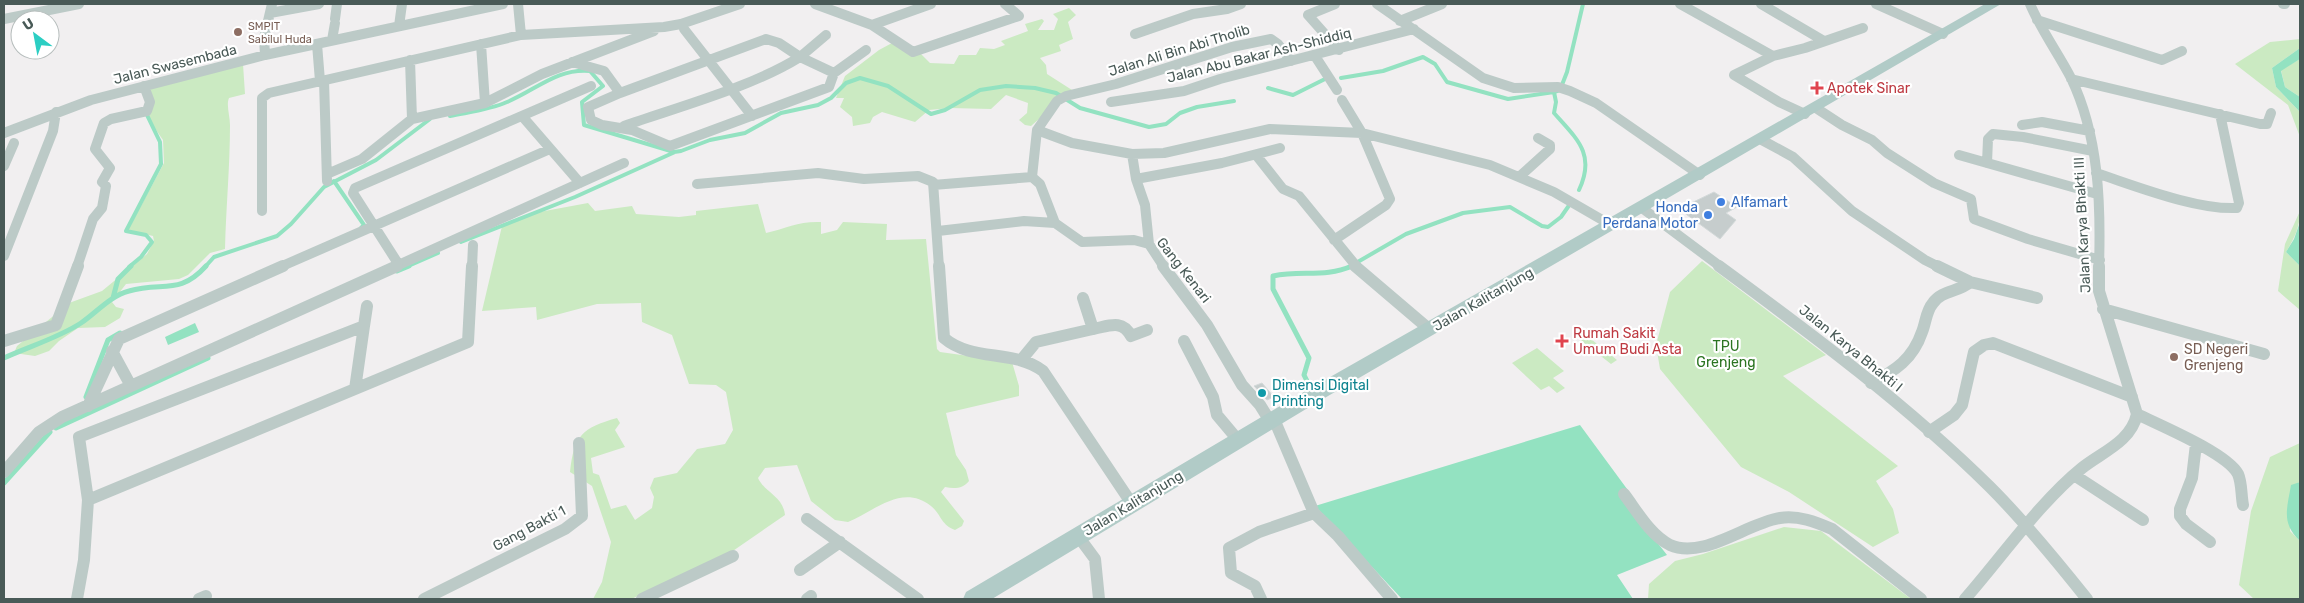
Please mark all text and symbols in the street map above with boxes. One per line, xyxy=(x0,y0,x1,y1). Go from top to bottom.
north arrow xyxy=(10,10,60,60)
text: U xyxy=(20,14,37,34)
place label: SMPIT Sabilul Huda xyxy=(248,20,312,46)
street label: Jalan Ali Bin Abi Tholib xyxy=(1106,21,1252,80)
street label: Jalan Abu Bakar Ash-Shiddiq xyxy=(1165,24,1353,87)
marker: SMPIT Sabilul Huda xyxy=(232,26,244,38)
street label: Jalan Swasembada xyxy=(112,41,239,88)
place label: Apotek Sinar xyxy=(1827,80,1911,97)
marker: Apotek Sinar xyxy=(1811,82,1823,94)
street label: Jalan Karya Bhakti III xyxy=(2070,157,2095,293)
place label: Alfamart xyxy=(1731,194,1788,211)
marker: Alfamart xyxy=(1715,196,1727,208)
place label: Honda Perdana Motor xyxy=(1602,199,1699,232)
marker: Honda Perdana Motor xyxy=(1702,209,1714,221)
street label: Gang Kenari xyxy=(1153,234,1214,306)
street label: Jalan Kalitanjung xyxy=(1430,264,1536,335)
street label: Jalan Karya Bhakti I xyxy=(1795,301,1906,395)
place label: Rumah Sakit Umum Budi Asta xyxy=(1573,325,1682,358)
marker: Rumah Sakit Umum Budi Asta xyxy=(1555,334,1569,348)
park label: TPU Grenjeng xyxy=(1696,338,1756,371)
place label: SD Negeri Grenjeng xyxy=(2184,341,2248,374)
marker: SD Negeri Grenjeng xyxy=(2168,351,2180,363)
place label: Dimensi Digital Printing xyxy=(1272,377,1369,410)
marker: Dimensi Digital Printing xyxy=(1256,387,1268,399)
street label: Jalan Kalitanjung xyxy=(1080,467,1186,540)
street label: Gang Bakti 1 xyxy=(490,502,569,555)

